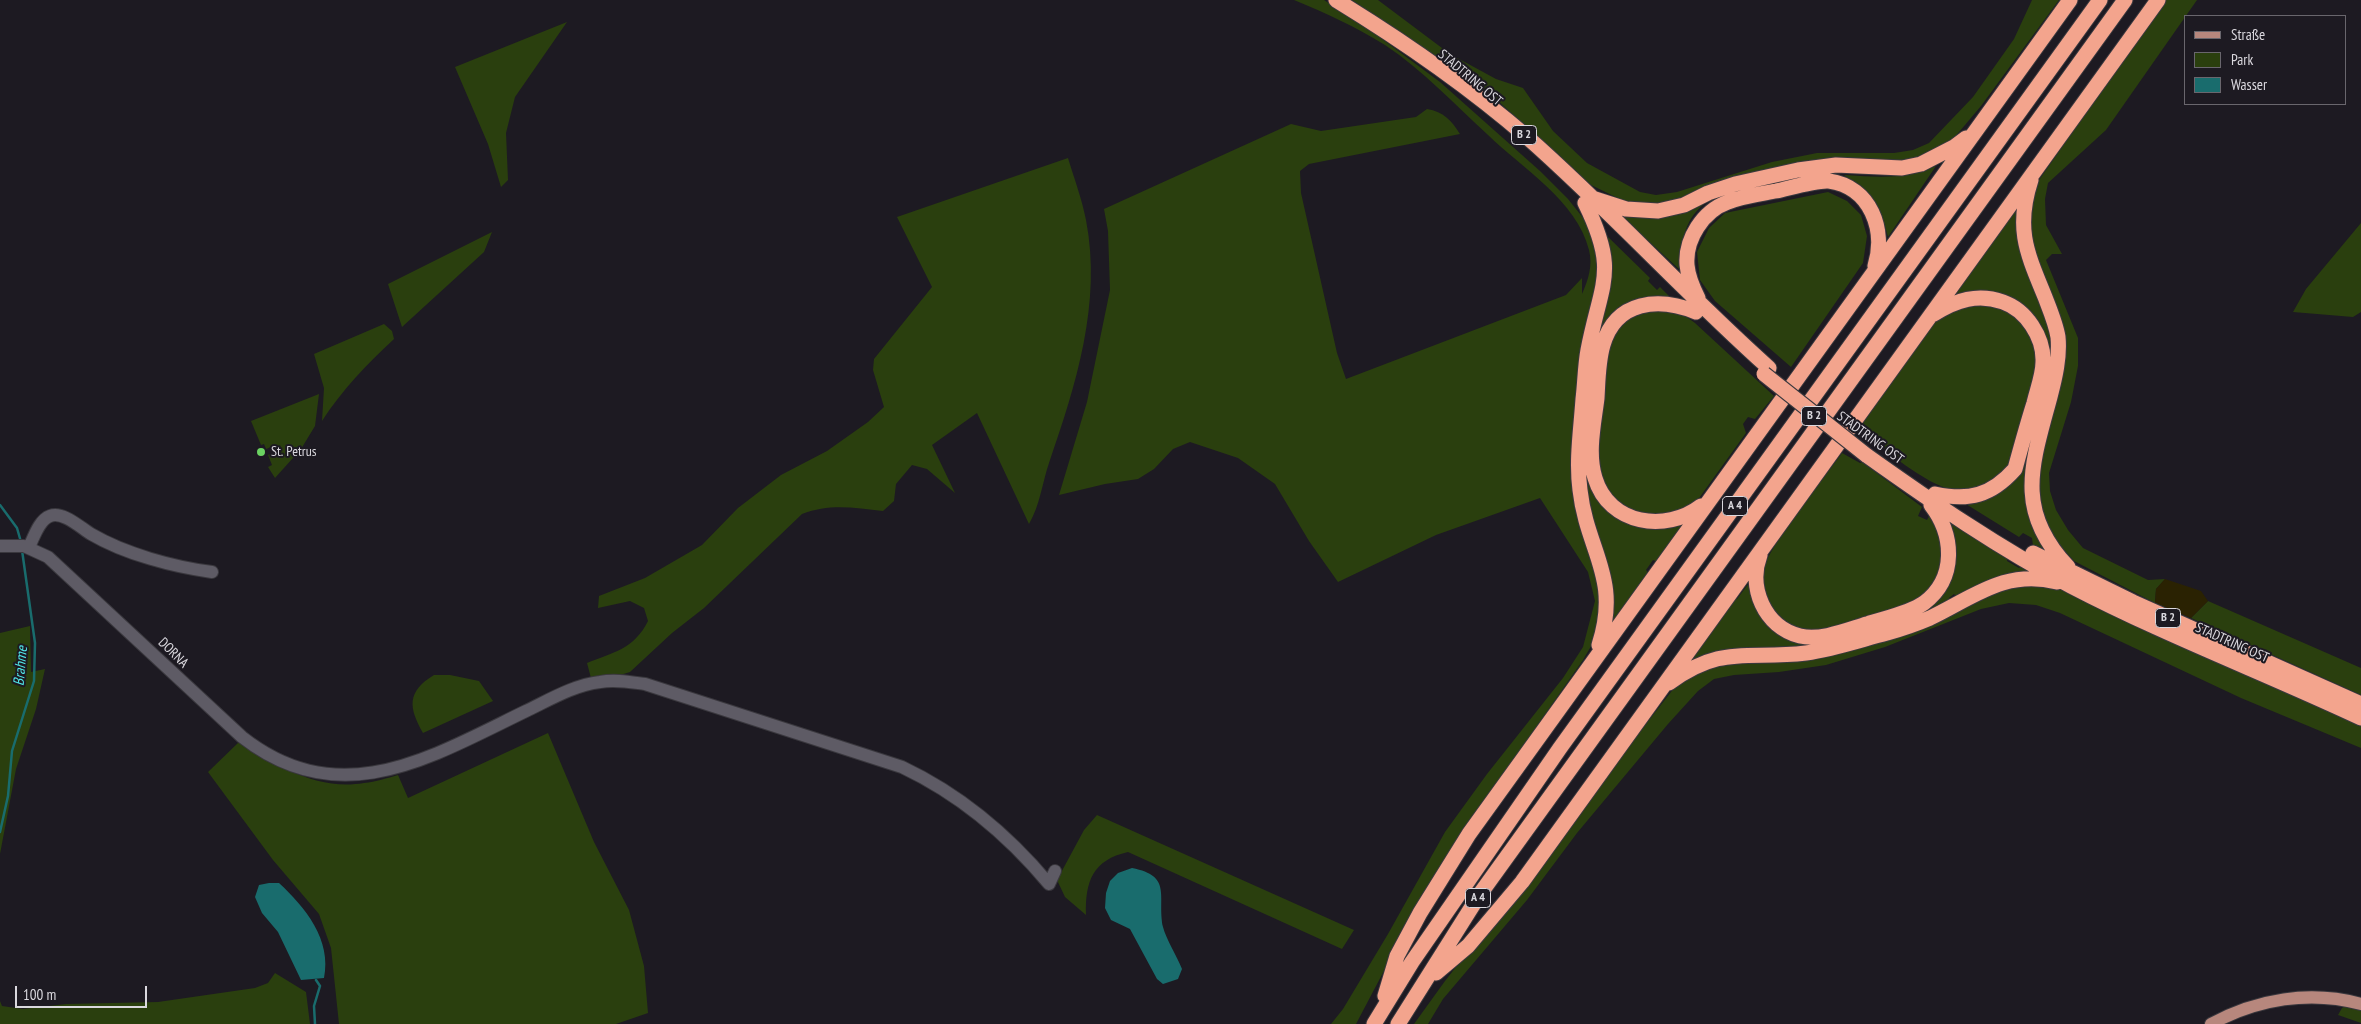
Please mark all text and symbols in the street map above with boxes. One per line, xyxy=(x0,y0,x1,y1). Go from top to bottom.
legend xyxy=(2184,15,2346,105)
text: Straße xyxy=(2231,25,2265,44)
street label: STADTRING OST xyxy=(1435,46,1505,110)
text: Park xyxy=(2231,50,2253,69)
text: Wasser xyxy=(2231,75,2267,94)
road number: B 2 xyxy=(1512,126,1536,144)
road number: B 2 xyxy=(1802,406,1826,426)
street label: STADTRING OST xyxy=(1833,408,1907,468)
place label: St. Petrus xyxy=(271,444,316,460)
marker: St. Petrus xyxy=(255,446,267,458)
road number: A 4 xyxy=(1722,496,1748,516)
road number: B 2 xyxy=(2156,608,2180,628)
street label: STADTRING OST xyxy=(2193,619,2271,667)
street label: DORNA xyxy=(154,634,192,672)
water label: Brahme xyxy=(10,645,32,687)
road number: A 4 xyxy=(1466,888,1490,908)
scale bar xyxy=(18,976,150,1008)
text: 100 m xyxy=(23,985,56,1004)

